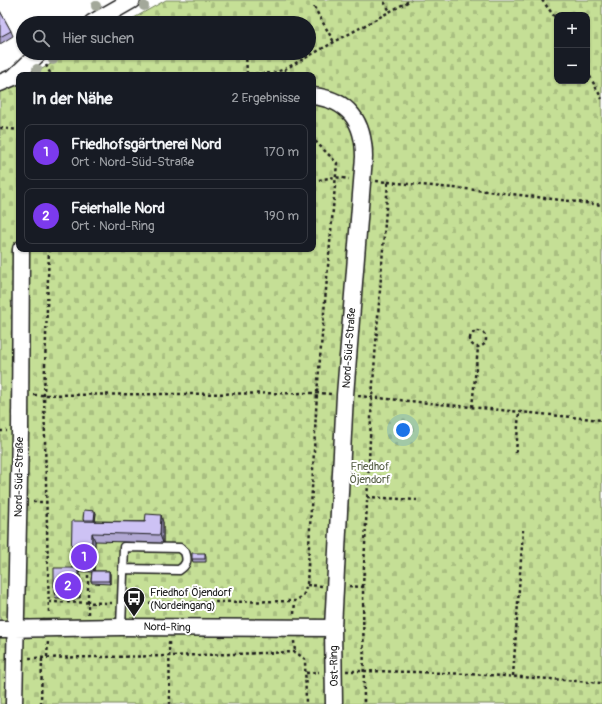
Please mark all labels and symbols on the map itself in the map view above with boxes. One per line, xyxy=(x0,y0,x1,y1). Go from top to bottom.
street label: Nord-Süd-Straße xyxy=(340,307,358,389)
your location xyxy=(393,420,413,440)
street label: Nord-Süd-Straße xyxy=(12,436,26,517)
park label: Friedhof Öjendorf xyxy=(350,460,391,486)
pin: 1 xyxy=(71,542,97,572)
pin: 2 xyxy=(55,571,81,601)
bus stop icon: Friedhof Öjendorf (Nordeingang) xyxy=(121,585,147,618)
place label: Friedhof Öjendorf (Nordeingang) xyxy=(150,586,233,612)
street label: Nord-Ring xyxy=(143,620,191,634)
street label: Ost-Ring xyxy=(327,645,341,687)

